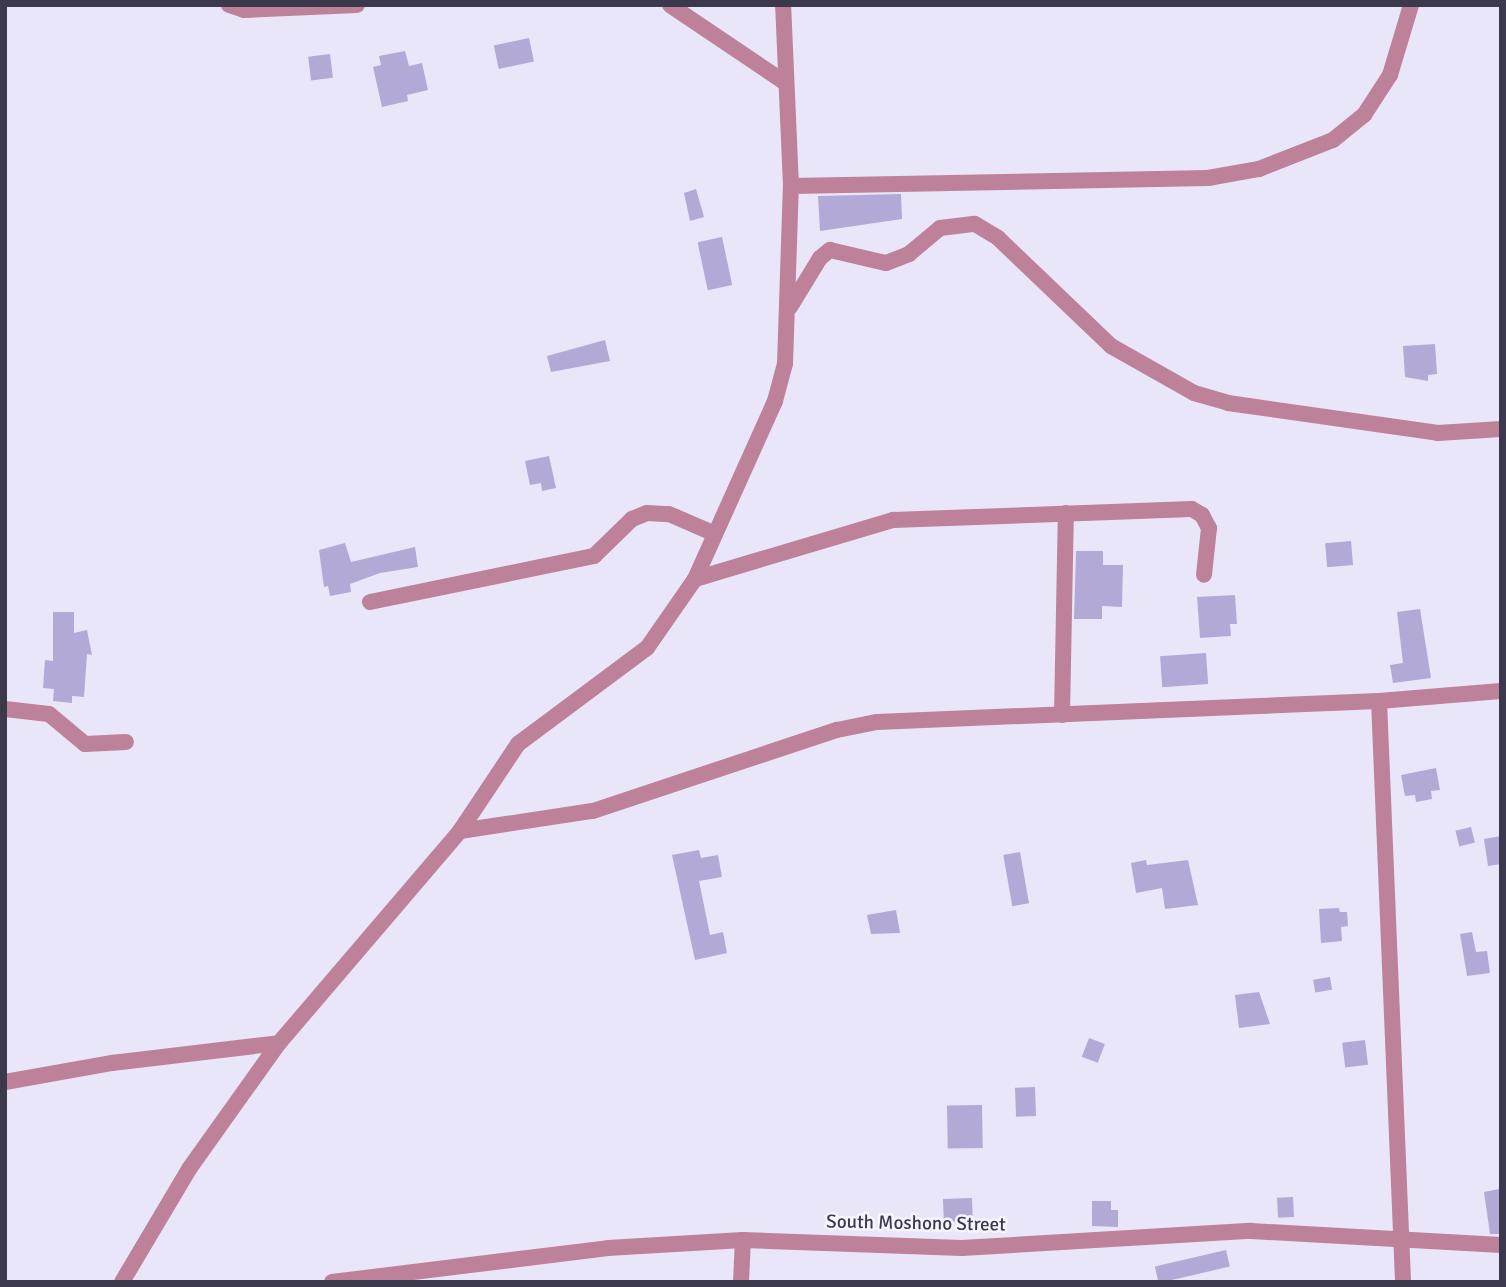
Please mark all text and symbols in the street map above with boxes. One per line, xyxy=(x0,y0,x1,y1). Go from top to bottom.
street label: South Moshono Street xyxy=(826,1211,1006,1237)

